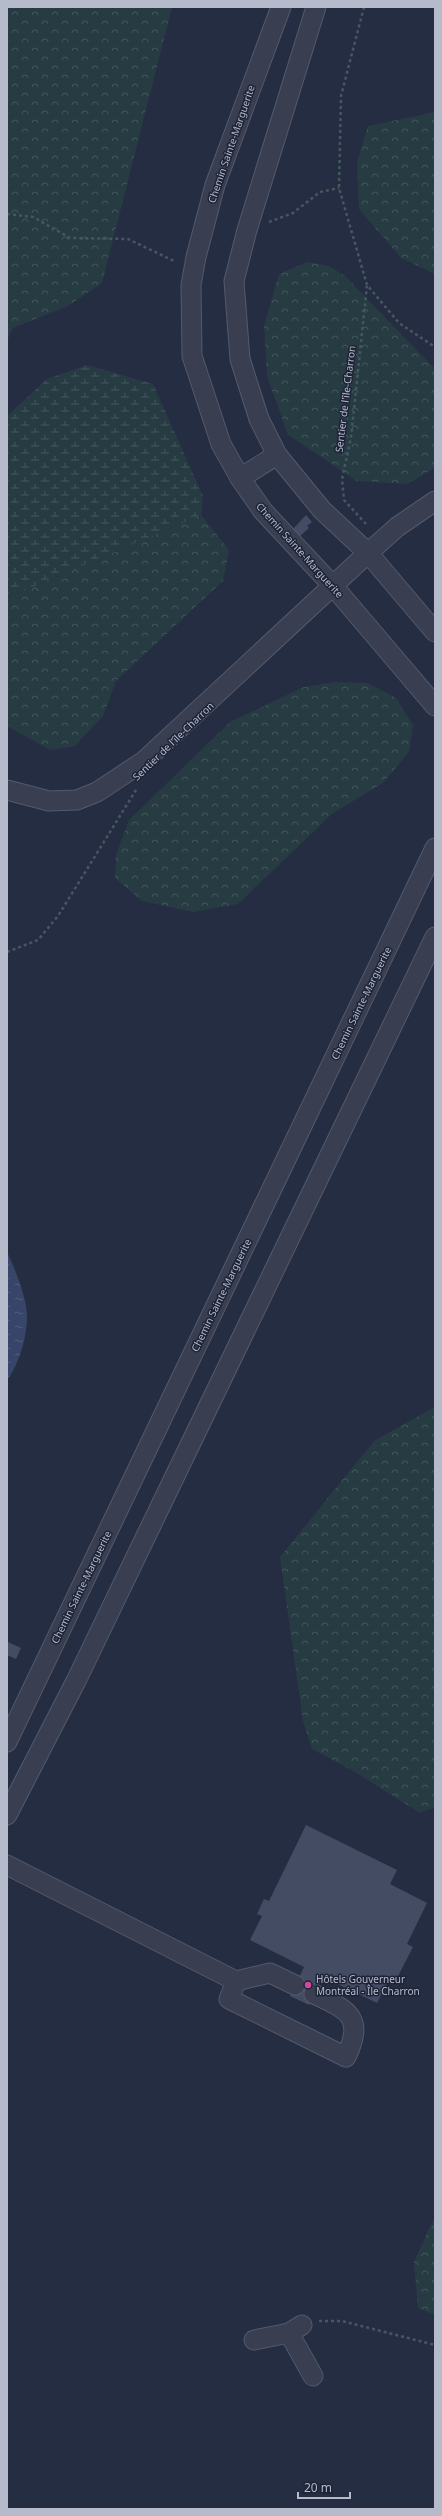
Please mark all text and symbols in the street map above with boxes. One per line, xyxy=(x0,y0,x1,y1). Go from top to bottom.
street label: Chemin Sainte-Marguerite xyxy=(204,83,258,205)
street label: Sentier de l'île-Charron xyxy=(332,345,358,453)
street label: Chemin Sainte-Marguerite xyxy=(253,499,347,601)
street label: Sentier de l'île-Charron xyxy=(129,699,217,783)
street label: Chemin Sainte-Marguerite xyxy=(328,944,395,1062)
street label: Chemin Sainte-Marguerite xyxy=(188,1236,255,1354)
street label: Chemin Sainte-Marguerite xyxy=(48,1528,115,1646)
place label: Hôtels Gouverneur Montréal - Île Charron xyxy=(316,1972,420,1998)
marker: Hôtels Gouverneur Montréal - Île Charron xyxy=(303,1980,313,1990)
scale bar xyxy=(298,2474,350,2500)
text: 20 m xyxy=(304,2479,332,2496)

